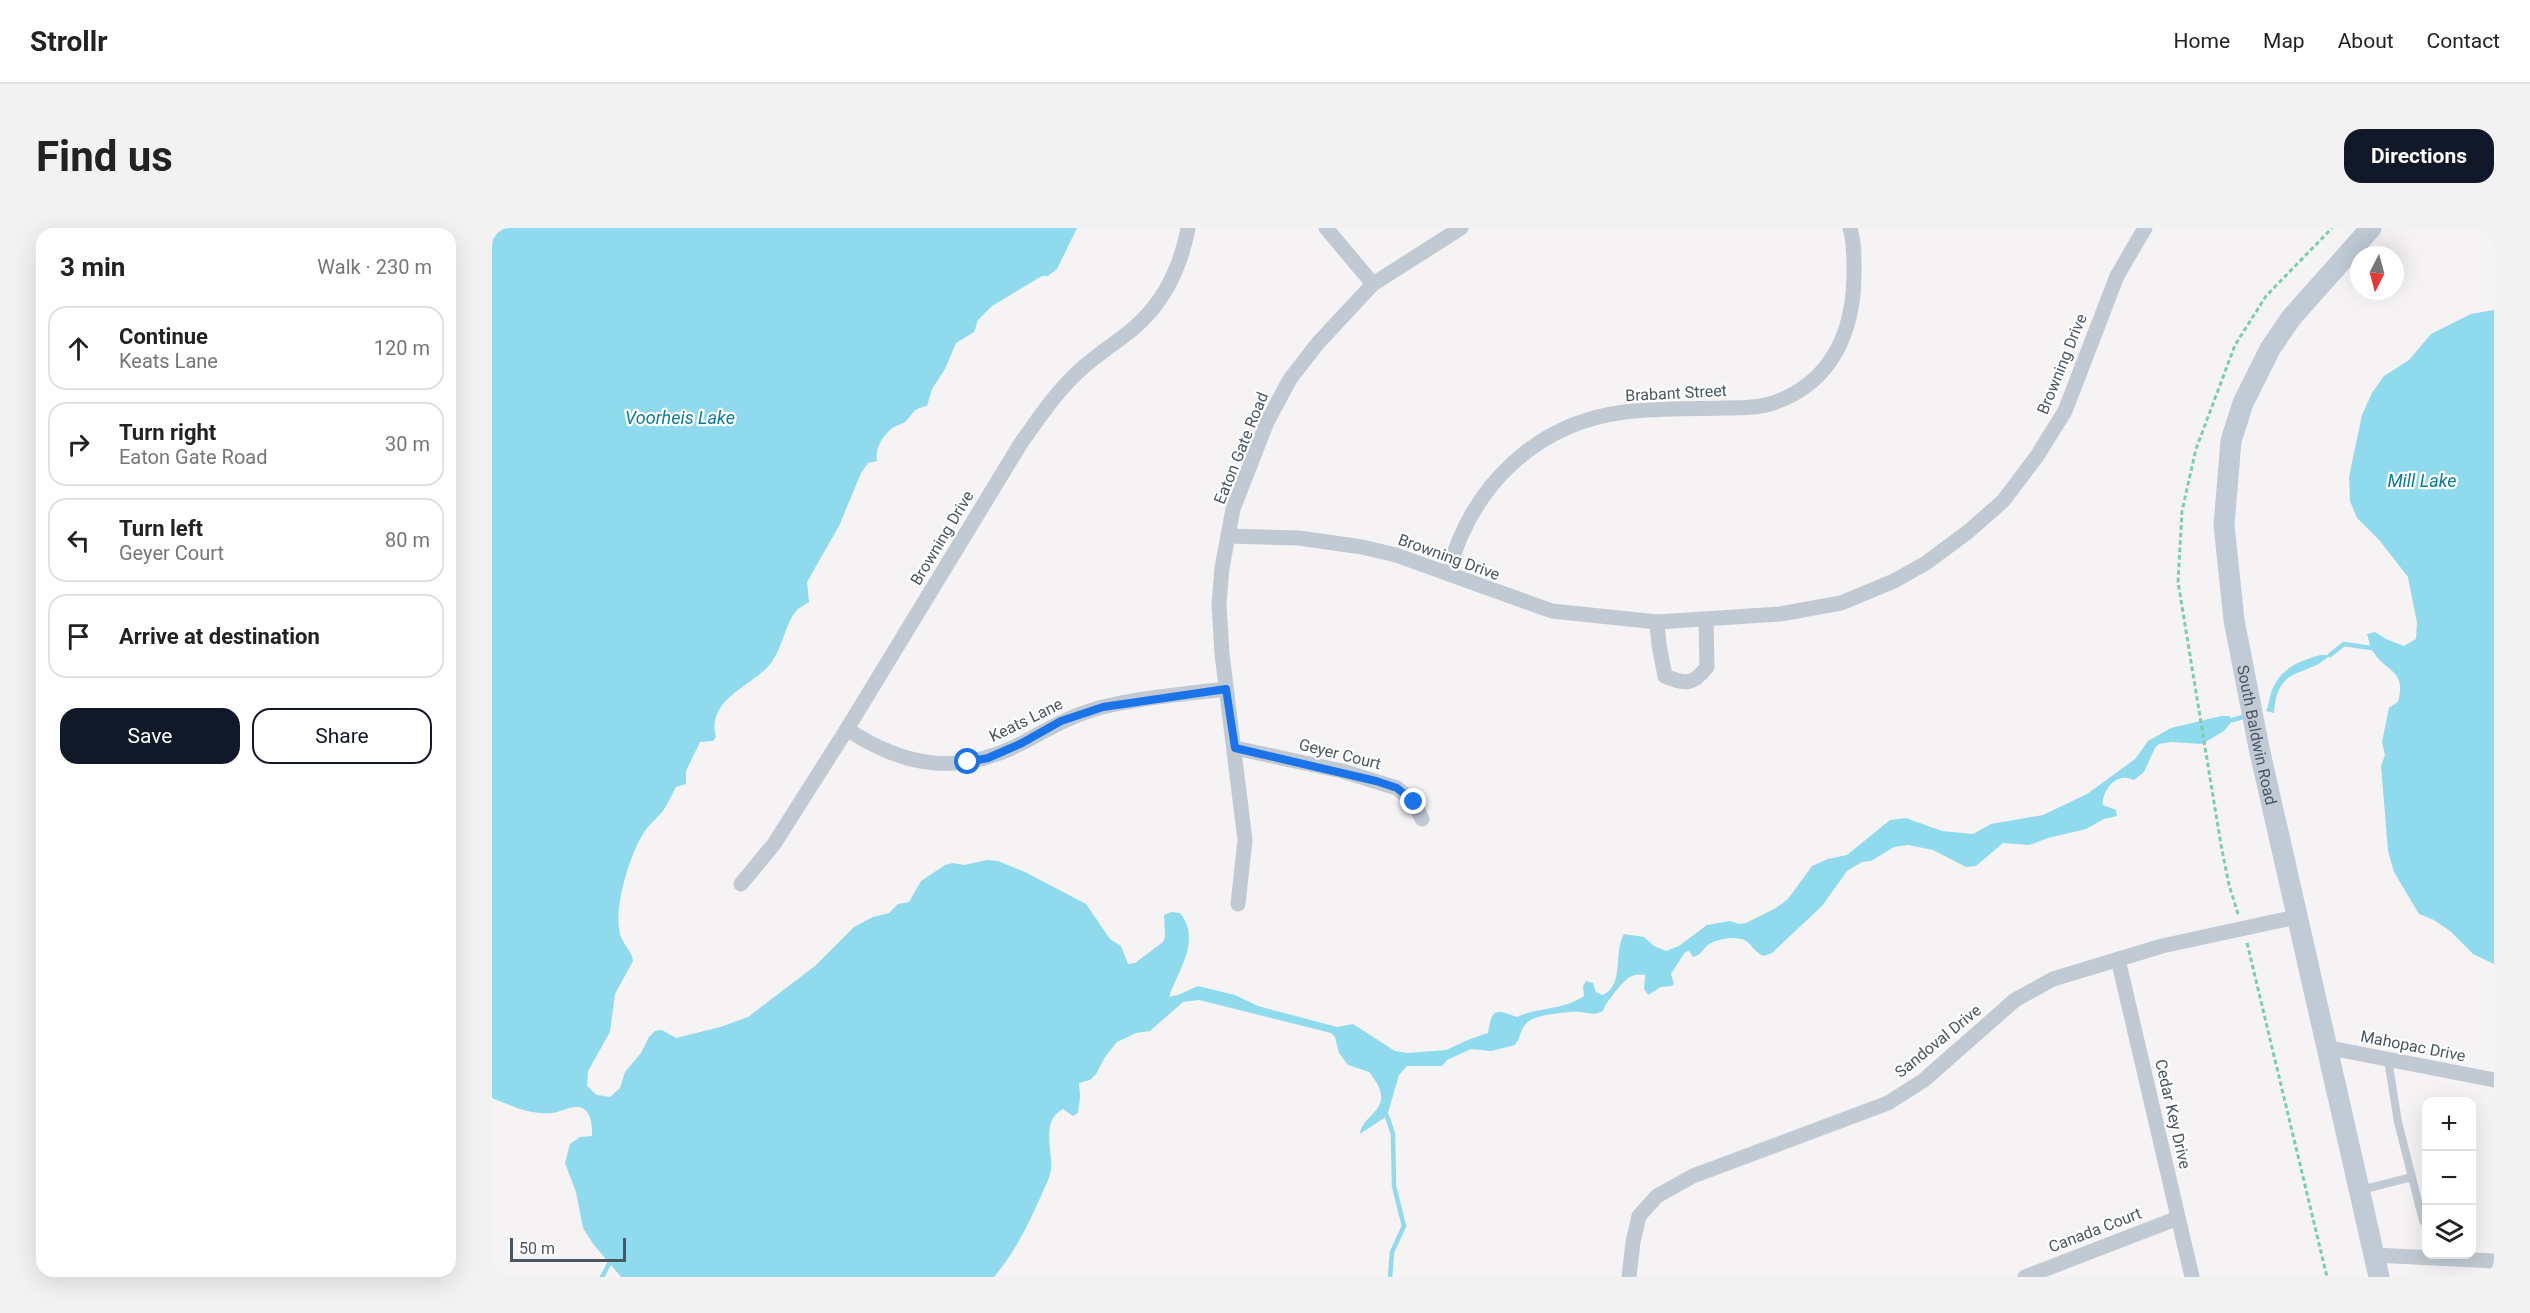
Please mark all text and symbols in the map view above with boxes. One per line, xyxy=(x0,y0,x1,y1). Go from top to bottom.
text: Strollr xyxy=(30,25,107,58)
text: Home xyxy=(2174,29,2230,53)
text: Map xyxy=(2263,29,2305,53)
text: About xyxy=(2338,29,2394,53)
text: Contact xyxy=(2427,29,2500,53)
button: Directions xyxy=(2344,129,2494,183)
text: Find us xyxy=(36,132,173,181)
north arrow xyxy=(2350,246,2404,300)
text: 3 min xyxy=(60,252,125,282)
text: Walk · 230 m xyxy=(317,255,432,279)
street label: Browning Drive xyxy=(2033,311,2091,417)
text: Continue xyxy=(119,324,208,349)
icon: ahead xyxy=(62,332,95,365)
text: 120 m xyxy=(374,336,430,360)
text: Keats Lane xyxy=(119,349,218,373)
street label: Brabant Street xyxy=(1625,381,1727,405)
street label: Eaton Gate Road xyxy=(1210,389,1272,507)
water label: Voorheis Lake xyxy=(625,407,735,428)
text: Turn right xyxy=(119,420,216,445)
icon: right xyxy=(62,428,95,461)
text: 30 m xyxy=(385,432,430,456)
text: Eaton Gate Road xyxy=(119,445,268,469)
water label: Mill Lake xyxy=(2387,470,2457,491)
street label: Browning Drive xyxy=(906,487,978,589)
text: Turn left xyxy=(119,516,203,541)
icon: left xyxy=(62,524,95,557)
text: 80 m xyxy=(385,528,430,552)
street label: Browning Drive xyxy=(1396,530,1502,584)
text: Geyer Court xyxy=(119,541,224,565)
icon: arrive xyxy=(62,620,95,653)
text: Arrive at destination xyxy=(119,624,320,649)
street label: South Baldwin Road xyxy=(2233,663,2281,807)
street label: Keats Lane xyxy=(986,694,1066,746)
button: Save xyxy=(60,708,240,764)
button: Share xyxy=(252,708,432,764)
street label: Geyer Court xyxy=(1297,735,1383,773)
route start xyxy=(954,748,980,774)
route end xyxy=(1400,788,1426,814)
street label: Sandoval Drive xyxy=(1891,1001,1985,1081)
street label: Mahopac Drive xyxy=(2359,1027,2467,1065)
street label: Cedar Key Drive xyxy=(2151,1057,2195,1171)
map controls xyxy=(2422,1097,2476,1259)
button: + xyxy=(2422,1097,2476,1151)
button: − xyxy=(2422,1151,2476,1205)
street label: Canada Court xyxy=(2046,1204,2144,1256)
button: layers xyxy=(2422,1205,2476,1259)
scale bar xyxy=(510,1235,626,1262)
text: 50 m xyxy=(519,1239,555,1258)

